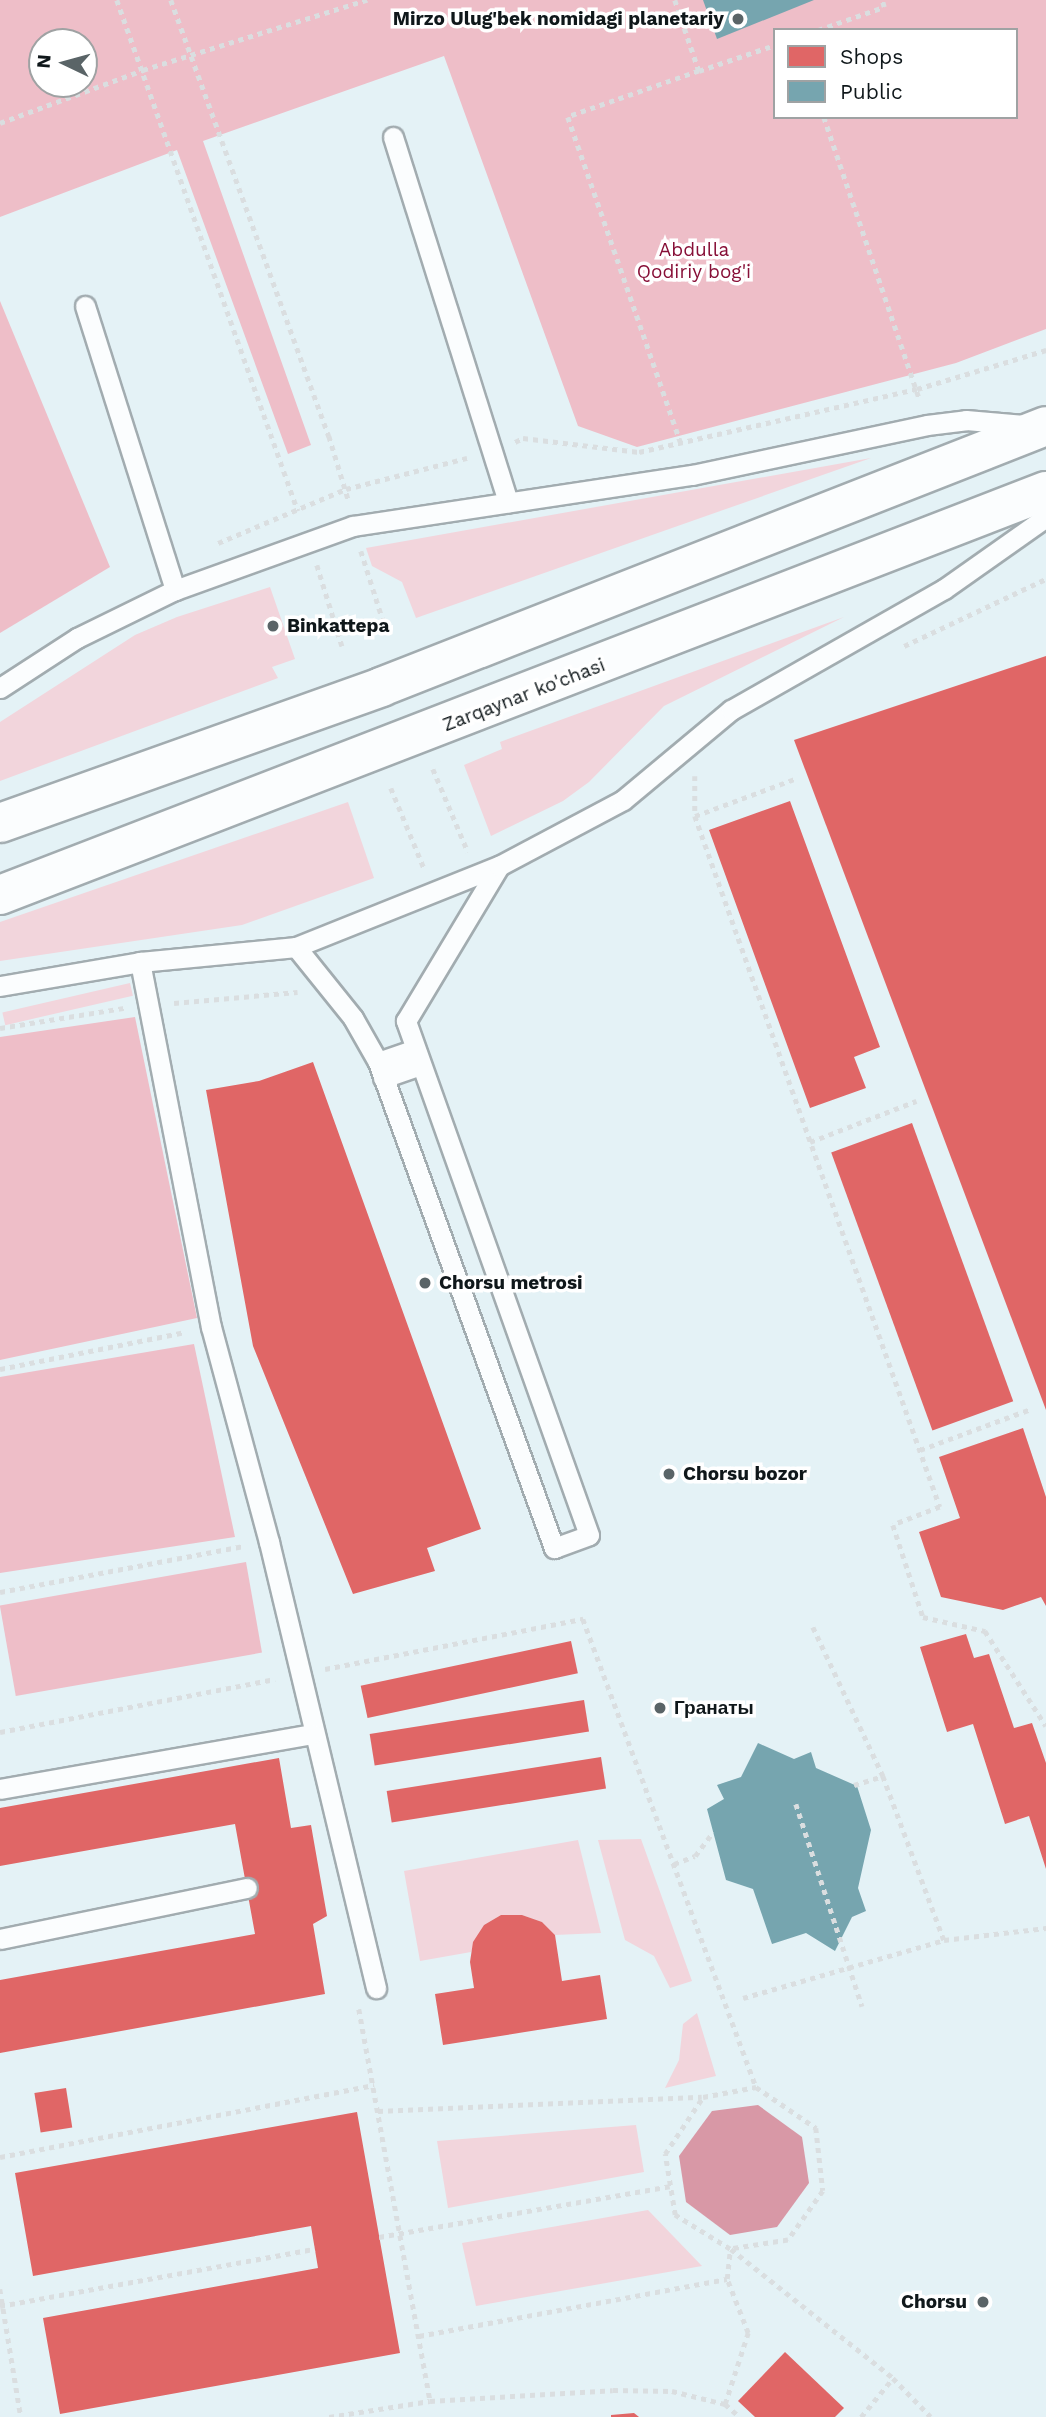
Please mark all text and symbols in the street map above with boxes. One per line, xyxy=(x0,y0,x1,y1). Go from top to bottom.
place label: Mirzo Ulug'bek nomidagi planetariy xyxy=(392,8,724,30)
marker: Mirzo Ulug'bek nomidagi planetariy xyxy=(730,11,746,27)
north arrow xyxy=(28,28,98,98)
legend xyxy=(773,28,1018,119)
text: Shops xyxy=(840,44,903,69)
text: N xyxy=(32,53,56,69)
text: Public xyxy=(840,79,903,104)
park label: Abdulla Qodiriy bog'i xyxy=(637,239,751,283)
place label: Binkattepa xyxy=(287,615,389,637)
marker: Binkattepa xyxy=(265,618,281,634)
street label: Zarqaynar ko'chasi xyxy=(439,653,609,737)
place label: Chorsu metrosi xyxy=(439,1272,583,1294)
marker: Chorsu metrosi xyxy=(417,1275,433,1291)
place label: Chorsu bozor xyxy=(683,1463,807,1485)
marker: Chorsu bozor xyxy=(661,1466,677,1482)
place label: Гранаты xyxy=(674,1697,754,1719)
marker: Гранаты xyxy=(652,1700,668,1716)
place label: Chorsu xyxy=(901,2291,967,2313)
marker: Chorsu xyxy=(973,2292,993,2312)

